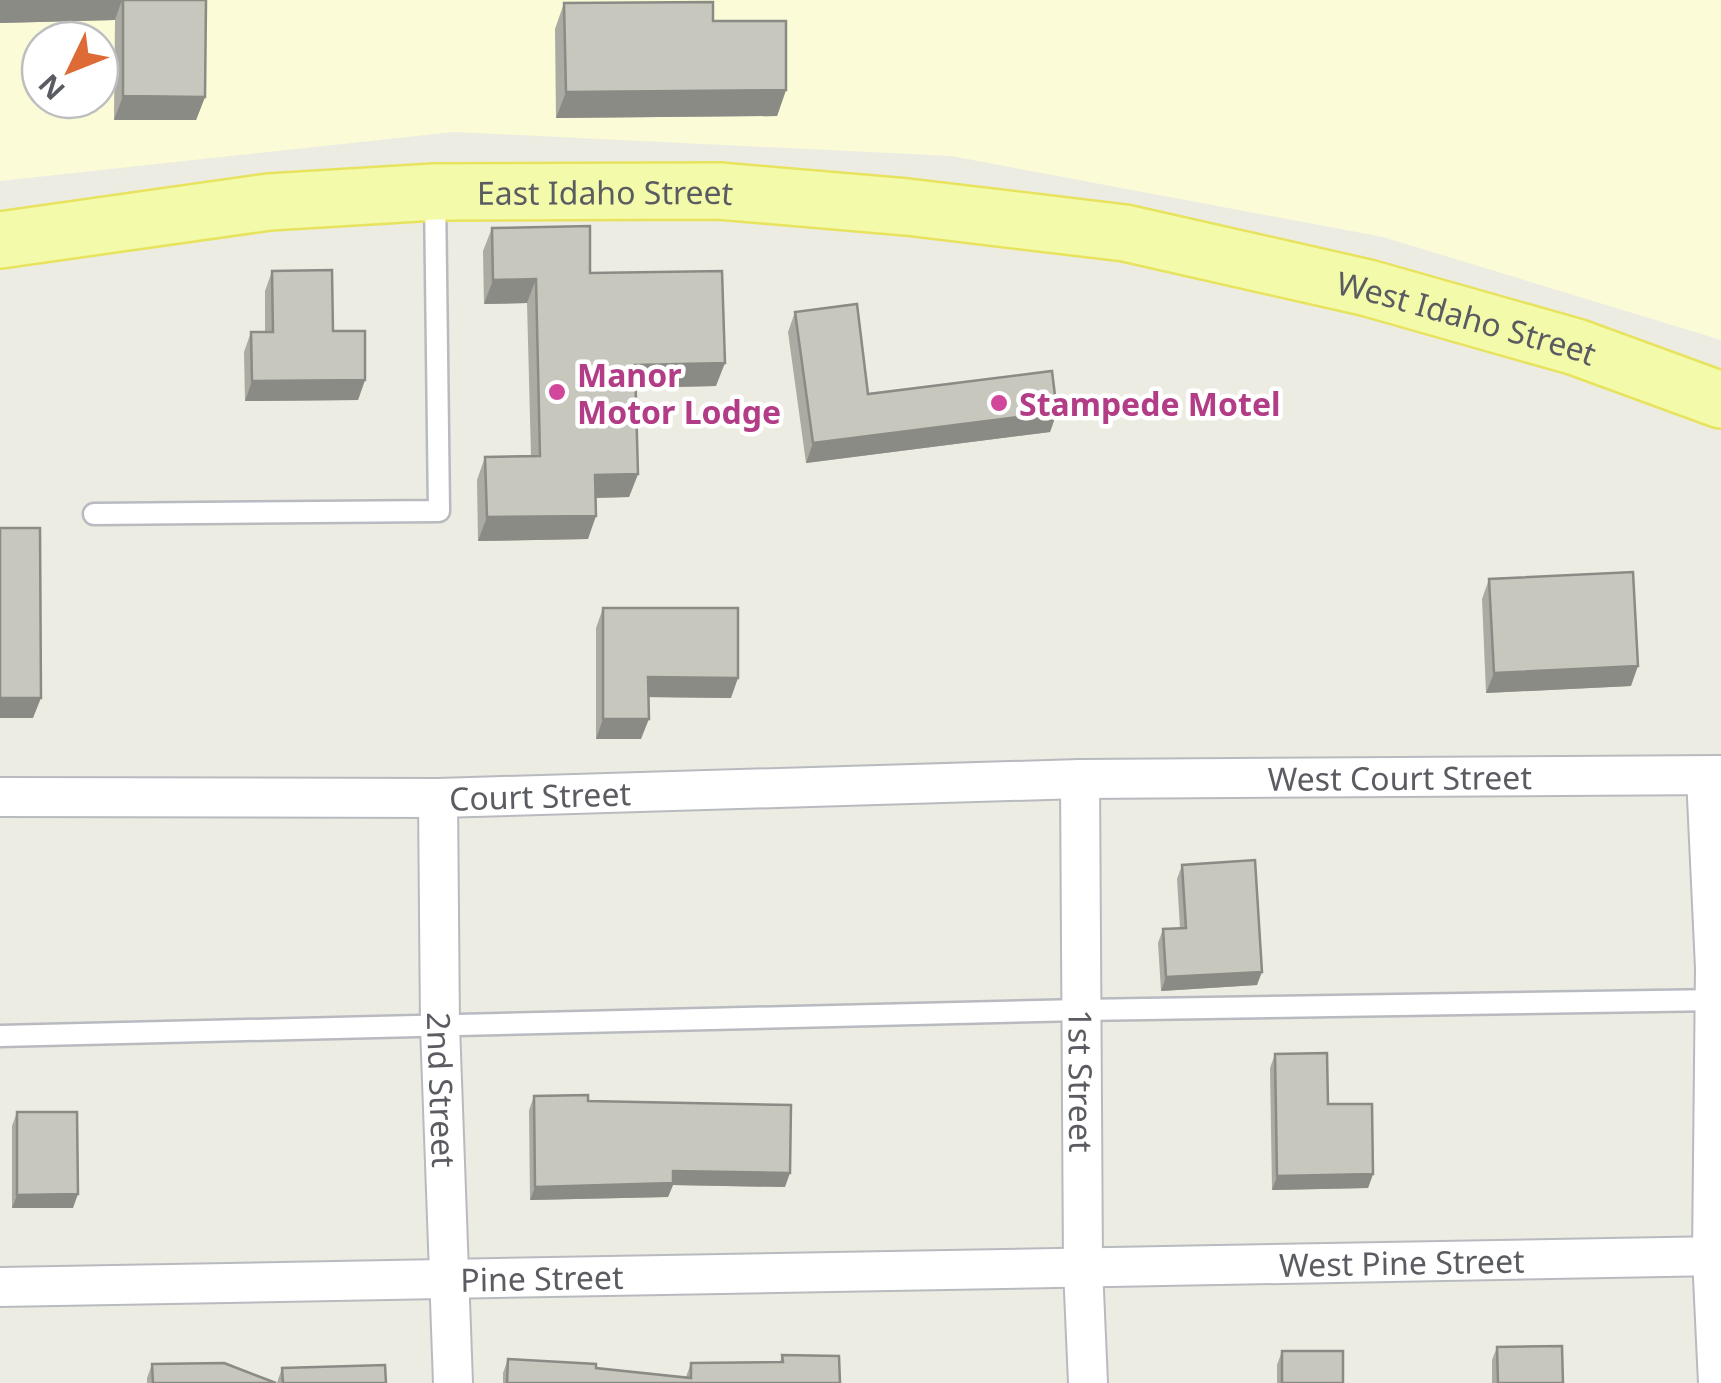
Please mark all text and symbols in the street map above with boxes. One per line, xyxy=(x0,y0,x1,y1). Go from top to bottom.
north arrow xyxy=(20,20,120,120)
text: N xyxy=(29,66,73,109)
street label: East Idaho Street xyxy=(477,169,735,214)
street label: West Idaho Street xyxy=(1333,260,1602,374)
place label: Manor Motor Lodge xyxy=(577,353,781,433)
marker: Manor Motor Lodge xyxy=(546,381,568,403)
place label: Stampede Motel xyxy=(1019,382,1281,425)
marker: Stampede Motel xyxy=(988,392,1010,414)
street label: West Court Street xyxy=(1267,755,1532,799)
street label: Court Street xyxy=(448,771,632,819)
street label: 1st Street xyxy=(1060,1009,1104,1153)
street label: 2nd Street xyxy=(418,1012,467,1168)
street label: West Pine Street xyxy=(1279,1238,1525,1285)
street label: Pine Street xyxy=(460,1254,624,1300)

